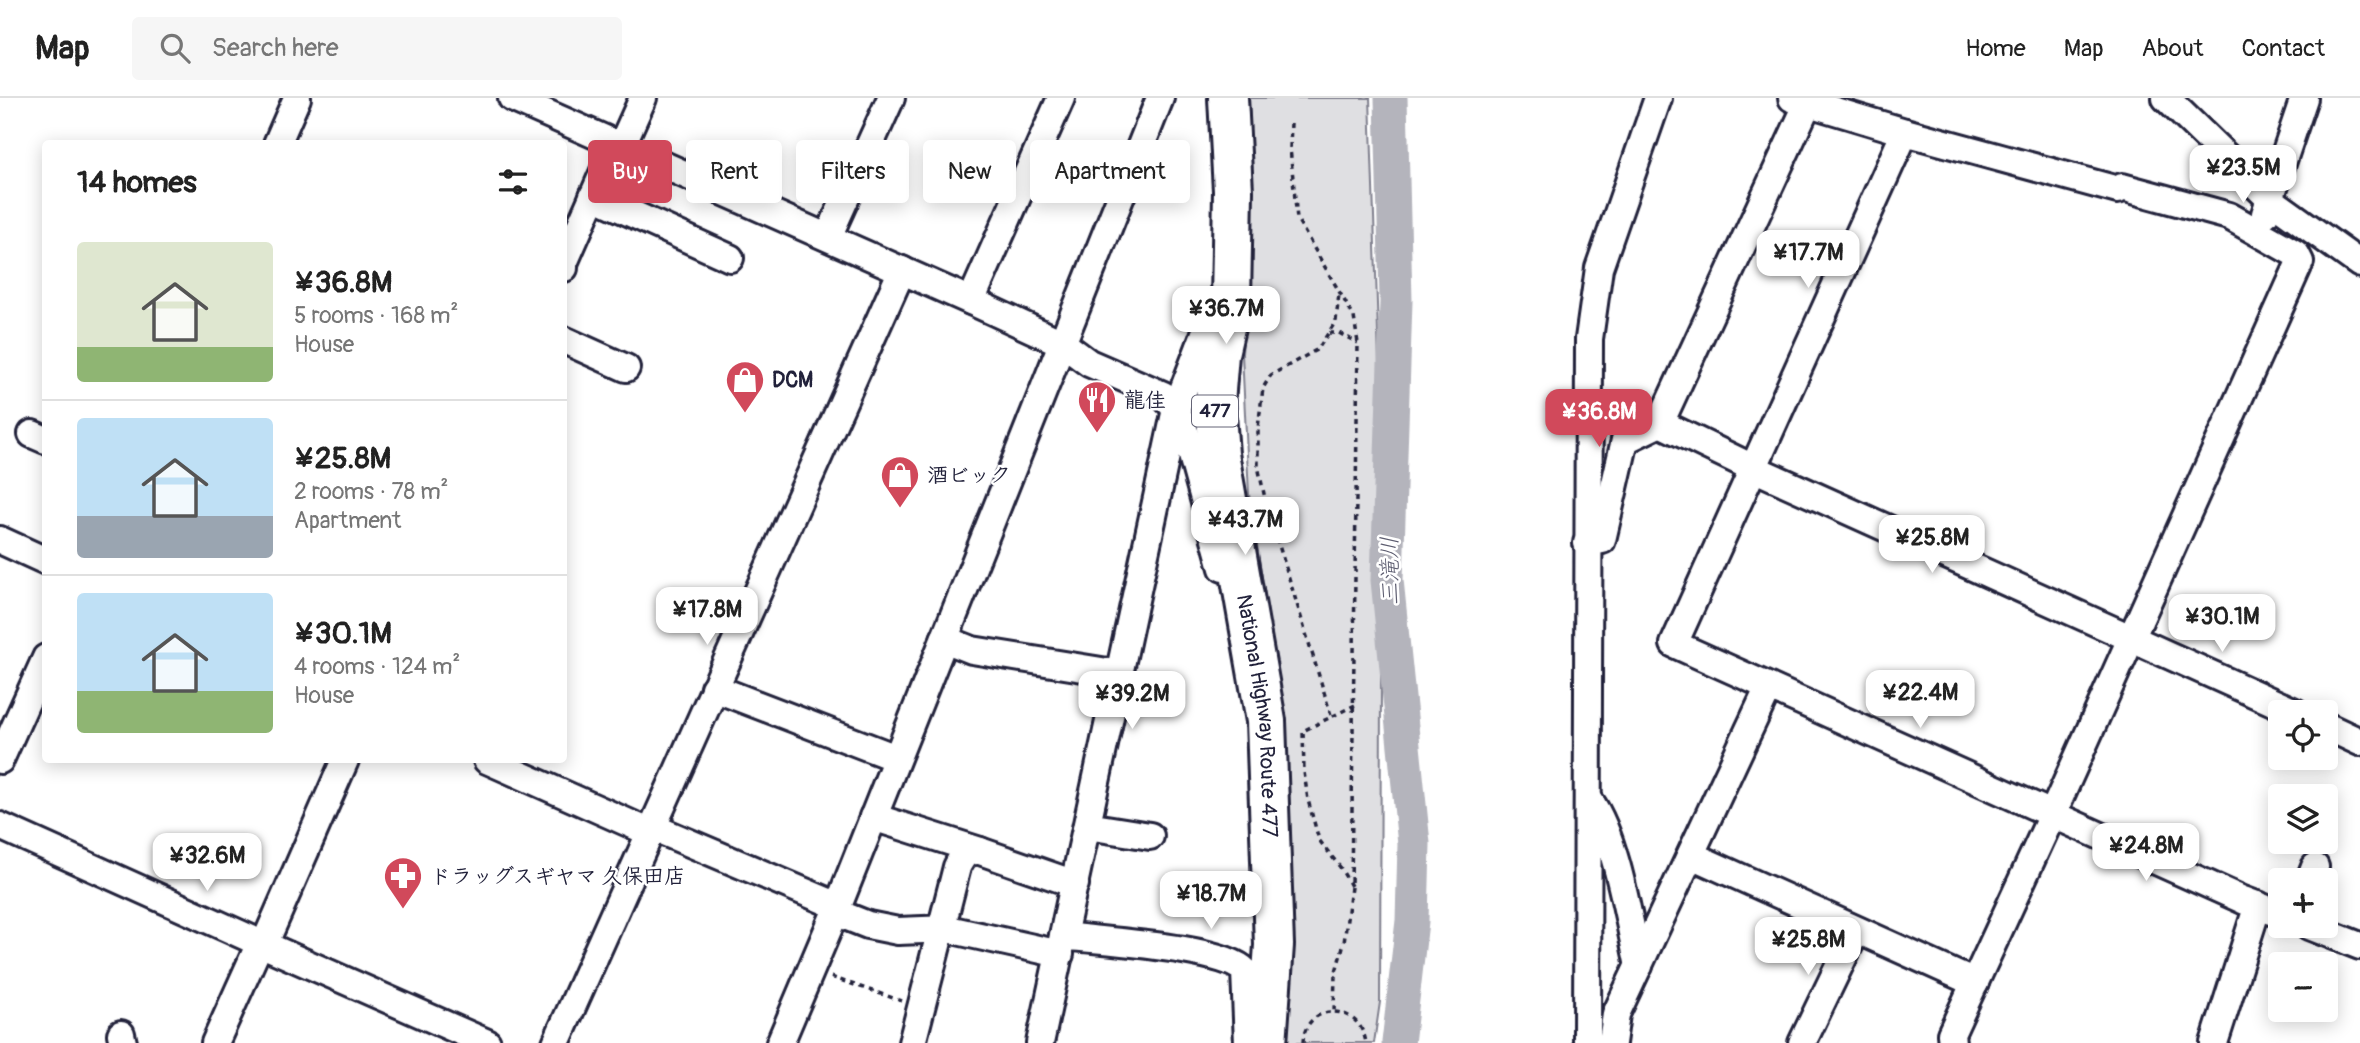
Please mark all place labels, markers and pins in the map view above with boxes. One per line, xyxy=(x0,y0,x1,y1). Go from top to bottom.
pin: ¥23.5M xyxy=(2186,146,2300,205)
pin: ¥17.7M xyxy=(1751,230,1865,290)
pin: ¥36.7M xyxy=(1169,286,1283,346)
shop icon: DCM xyxy=(724,359,766,414)
place label: DCM xyxy=(772,367,813,394)
restaurant icon: 龍佳 xyxy=(1076,379,1118,434)
place label: 龍佳 xyxy=(1124,387,1166,414)
pin: ¥36.8M xyxy=(1542,390,1656,449)
shop icon: 酒ビック xyxy=(879,454,921,509)
place label: 酒ビック xyxy=(927,462,1011,489)
pin: ¥43.7M xyxy=(1188,498,1302,557)
pin: ¥25.8M xyxy=(1875,516,1989,575)
pin: ¥17.8M xyxy=(650,588,764,647)
pin: ¥30.1M xyxy=(2165,594,2279,654)
pin: ¥22.4M xyxy=(1863,670,1977,730)
pin: ¥39.2M xyxy=(1075,672,1189,731)
pin: ¥24.8M xyxy=(2089,824,2203,883)
pin: ¥32.6M xyxy=(150,834,264,893)
pharmacy icon: ドラッグスギヤマ 久保田店 xyxy=(382,855,424,910)
place label: ドラッグスギヤマ 久保田店 xyxy=(430,863,685,890)
pin: ¥18.7M xyxy=(1154,872,1268,931)
pin: ¥25.8M xyxy=(1751,918,1865,977)

